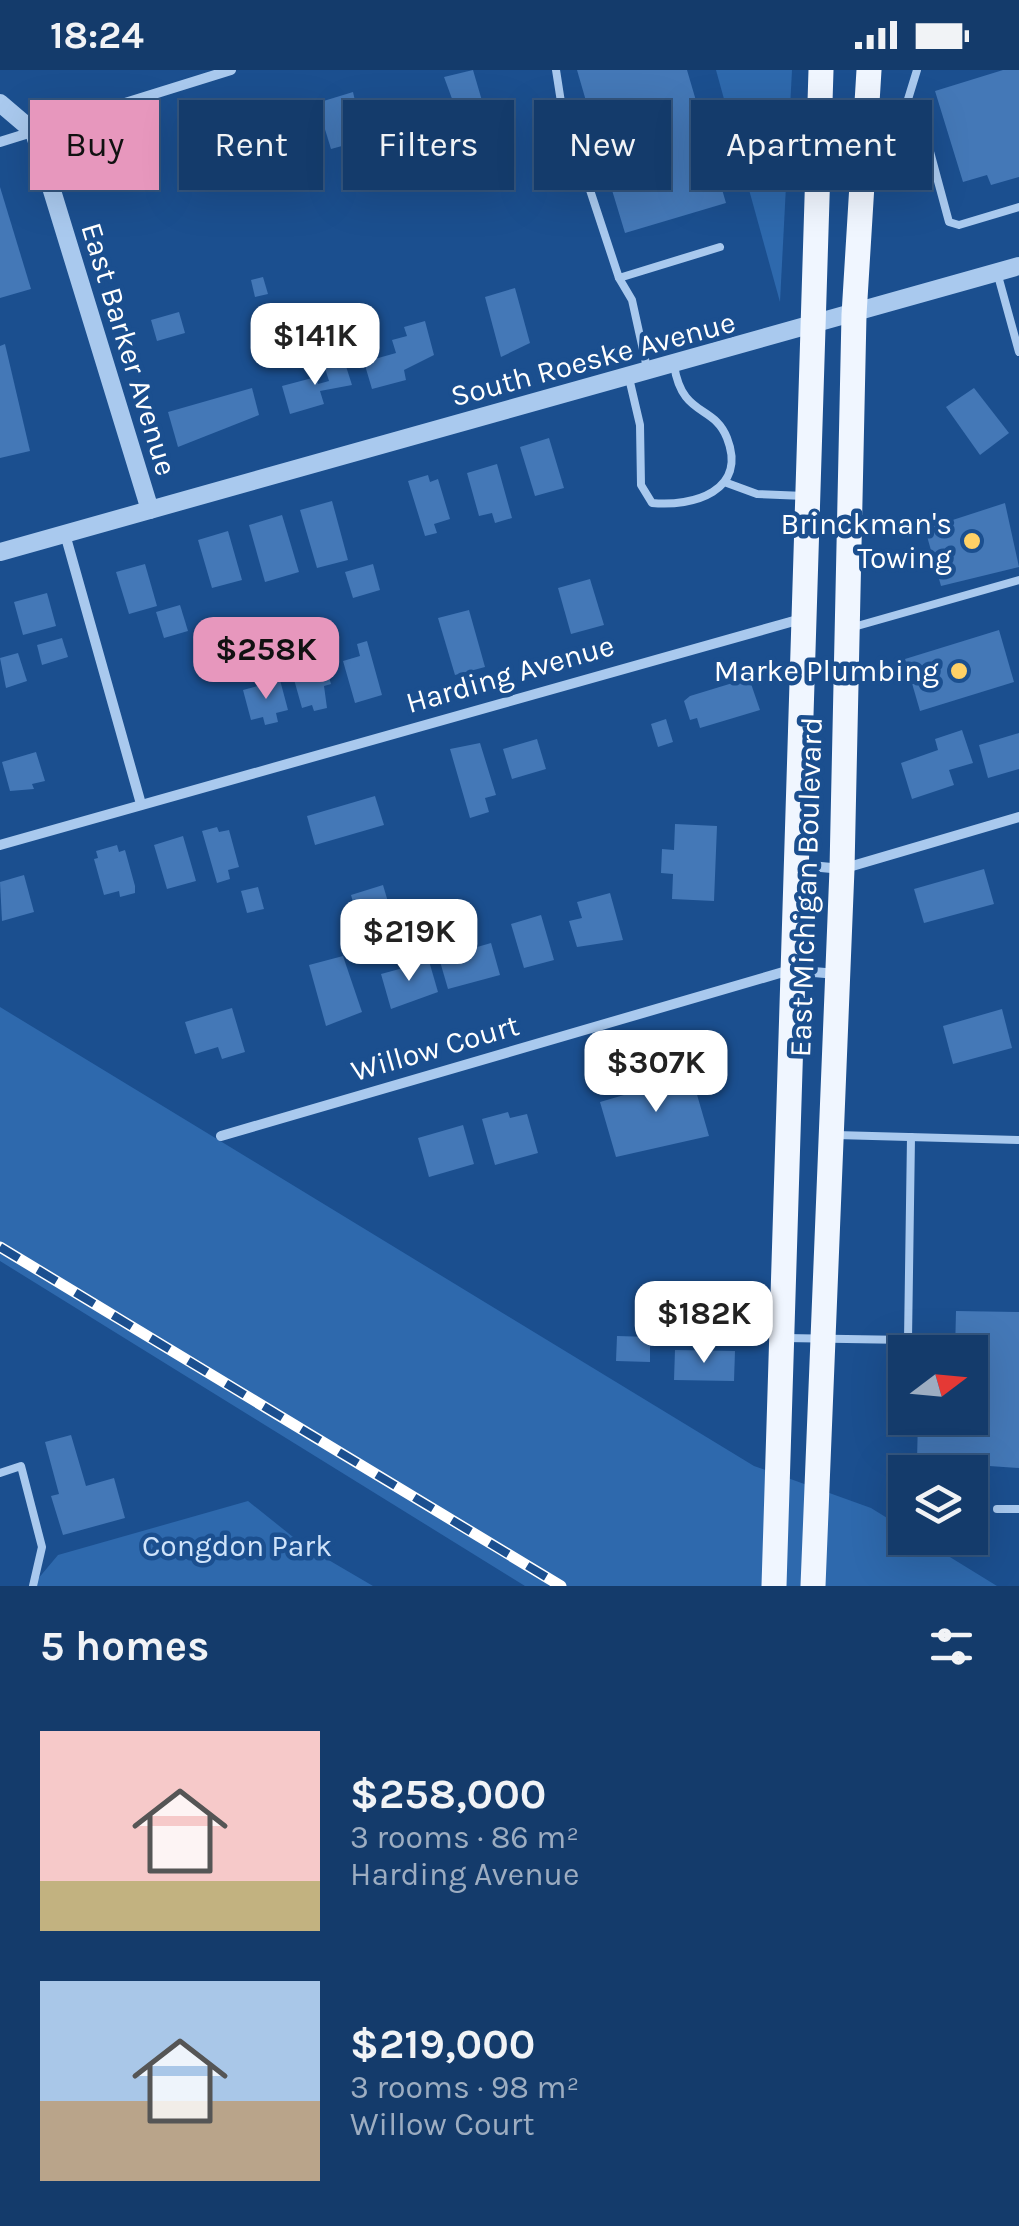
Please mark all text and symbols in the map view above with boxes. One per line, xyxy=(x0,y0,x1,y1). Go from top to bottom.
text: 18:24 xyxy=(50,13,144,58)
chip: Buy xyxy=(30,100,159,190)
chip: Rent xyxy=(179,100,323,190)
chip: Filters xyxy=(343,100,514,190)
chip: New xyxy=(534,100,671,190)
chip: Apartment xyxy=(691,100,932,190)
street label: East Barker Avenue xyxy=(73,218,185,480)
pin: $141K xyxy=(245,303,385,388)
street label: South Roeske Avenue xyxy=(447,304,739,414)
text: $141K xyxy=(273,317,357,354)
place label: Brinckman's Towing xyxy=(781,506,952,576)
marker: Brinckman's Towing xyxy=(961,530,983,552)
pin: $258K xyxy=(196,617,336,702)
street label: Harding Avenue xyxy=(402,627,618,721)
text: $258K xyxy=(215,631,317,668)
place label: Marke Plumbing xyxy=(714,653,939,689)
marker: Marke Plumbing xyxy=(948,660,970,682)
street label: East Michigan Boulevard xyxy=(782,716,830,1058)
pin: $219K xyxy=(339,899,479,984)
text: $219K xyxy=(362,913,456,950)
street label: Willow Court xyxy=(347,1007,523,1089)
pin: $307K xyxy=(586,1030,726,1115)
text: $307K xyxy=(606,1044,706,1081)
pin: $182K xyxy=(634,1281,774,1366)
text: $182K xyxy=(657,1295,751,1332)
north arrow xyxy=(888,1335,988,1435)
map controls xyxy=(888,1335,988,1555)
button: layers xyxy=(888,1455,988,1555)
park label: Congdon Park xyxy=(142,1528,332,1564)
icon: filters xyxy=(924,1619,979,1674)
text: 5 homes xyxy=(40,1621,209,1671)
text: $258,000 xyxy=(350,1769,546,1819)
icon: home xyxy=(120,1771,240,1891)
text: 3 rooms · 86 m² xyxy=(350,1819,579,1856)
text: Harding Avenue xyxy=(350,1856,579,1893)
text: $219,000 xyxy=(350,2019,535,2069)
icon: home xyxy=(120,2021,240,2141)
text: 3 rooms · 98 m² xyxy=(350,2069,579,2106)
text: Willow Court xyxy=(350,2106,534,2143)

